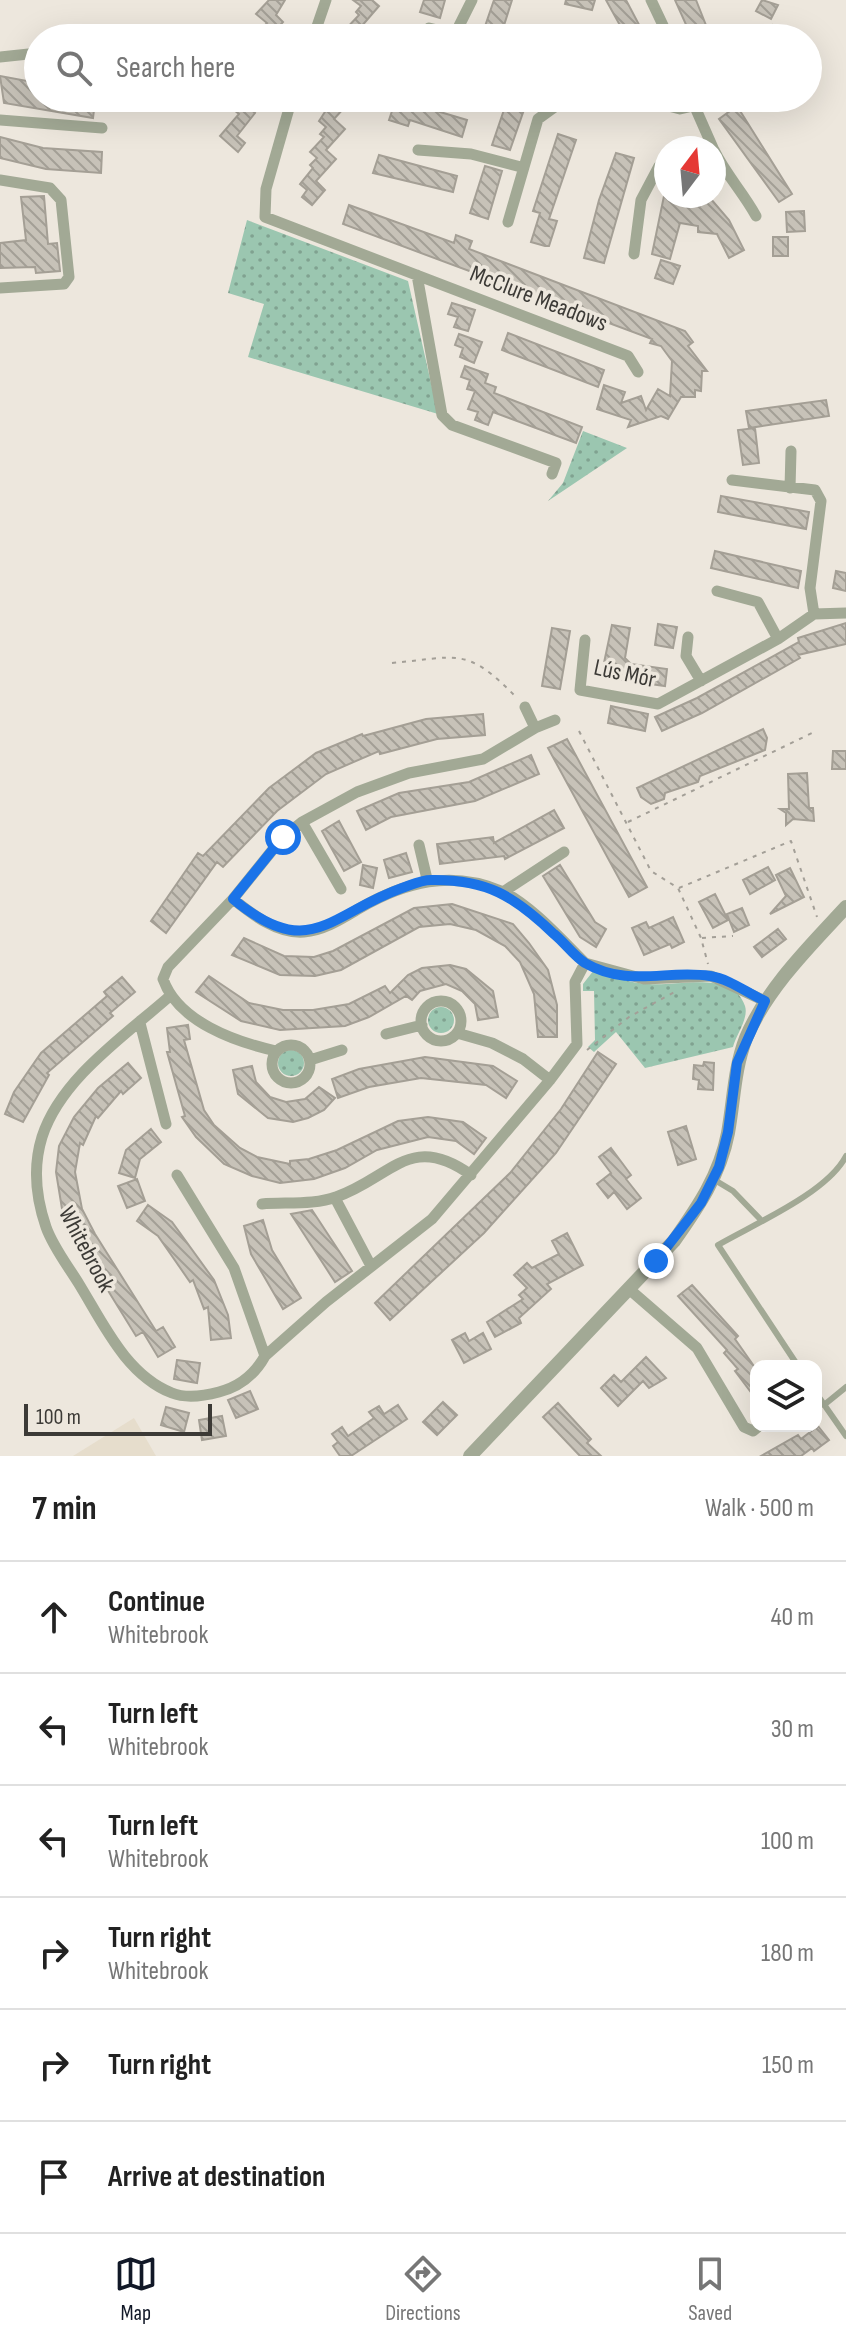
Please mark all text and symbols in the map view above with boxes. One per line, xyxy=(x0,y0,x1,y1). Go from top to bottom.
search box xyxy=(24,24,822,112)
icon: search xyxy=(52,46,96,90)
text: Search here xyxy=(116,50,235,86)
north arrow xyxy=(654,136,726,208)
street label: McClure Meadows xyxy=(466,259,612,338)
street label: Lús Mór xyxy=(591,653,659,694)
route start xyxy=(265,819,301,855)
street label: Whitebrook xyxy=(52,1202,121,1297)
route end xyxy=(638,1243,674,1279)
map controls xyxy=(750,1360,822,1432)
button: layers xyxy=(750,1360,822,1432)
scale bar xyxy=(24,1400,212,1436)
text: 100 m xyxy=(36,1404,81,1431)
text: 7 min xyxy=(32,1488,97,1529)
text: Walk · 500 m xyxy=(705,1493,814,1524)
text: Continue xyxy=(108,1584,205,1620)
icon: ahead xyxy=(32,1595,76,1639)
text: 40 m xyxy=(771,1602,814,1633)
text: Whitebrook xyxy=(108,1620,208,1651)
text: Turn left xyxy=(108,1696,198,1732)
icon: left xyxy=(32,1707,76,1751)
text: 30 m xyxy=(771,1714,814,1745)
text: Whitebrook xyxy=(108,1732,208,1763)
text: Turn left xyxy=(108,1808,198,1844)
icon: left xyxy=(32,1819,76,1863)
text: 100 m xyxy=(761,1826,814,1857)
text: Whitebrook xyxy=(108,1844,208,1875)
text: Turn right xyxy=(108,1920,211,1956)
icon: right xyxy=(32,1931,76,1975)
text: 180 m xyxy=(761,1938,814,1969)
text: Whitebrook xyxy=(108,1956,208,1987)
icon: right xyxy=(32,2043,76,2087)
text: Turn right xyxy=(108,2047,211,2083)
text: 150 m xyxy=(762,2050,814,2081)
icon: arrive xyxy=(32,2155,76,2199)
text: Arrive at destination xyxy=(108,2159,325,2195)
tab: Map xyxy=(114,2252,158,2327)
tab: Directions xyxy=(385,2252,461,2327)
tab: Saved xyxy=(688,2252,732,2327)

